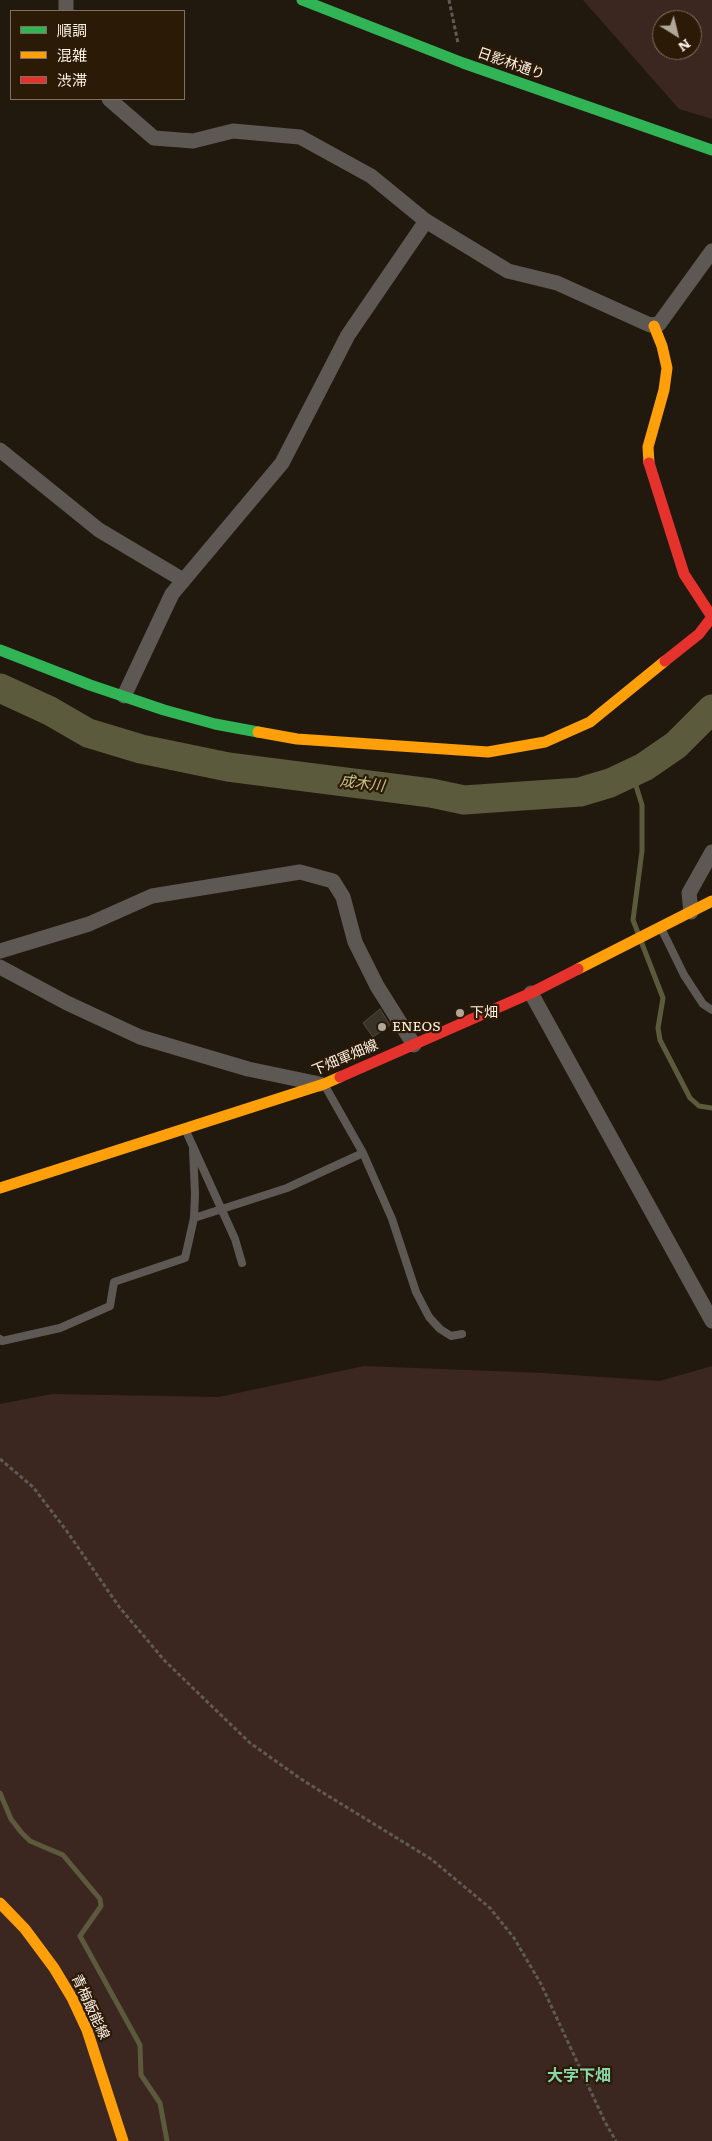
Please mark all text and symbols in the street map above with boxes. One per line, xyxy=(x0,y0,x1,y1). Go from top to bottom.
legend xyxy=(10,10,185,100)
north arrow xyxy=(652,10,702,60)
text: 順調 xyxy=(57,18,87,41)
text: N xyxy=(675,35,696,58)
text: 混雑 xyxy=(57,43,87,66)
street label: 日影林通り xyxy=(475,45,547,83)
text: 渋滞 xyxy=(57,68,87,91)
water label: 成木川 xyxy=(339,772,385,796)
place label: 下畑 xyxy=(470,1005,498,1021)
marker: 下畑 xyxy=(454,1007,466,1019)
place label: ENEOS xyxy=(392,1019,441,1035)
marker: ENEOS xyxy=(376,1021,388,1033)
street label: 下畑軍畑線 xyxy=(310,1037,380,1079)
street label: 青梅飯能線 xyxy=(68,1972,112,2042)
district label: 大字下畑 xyxy=(547,2066,611,2086)

